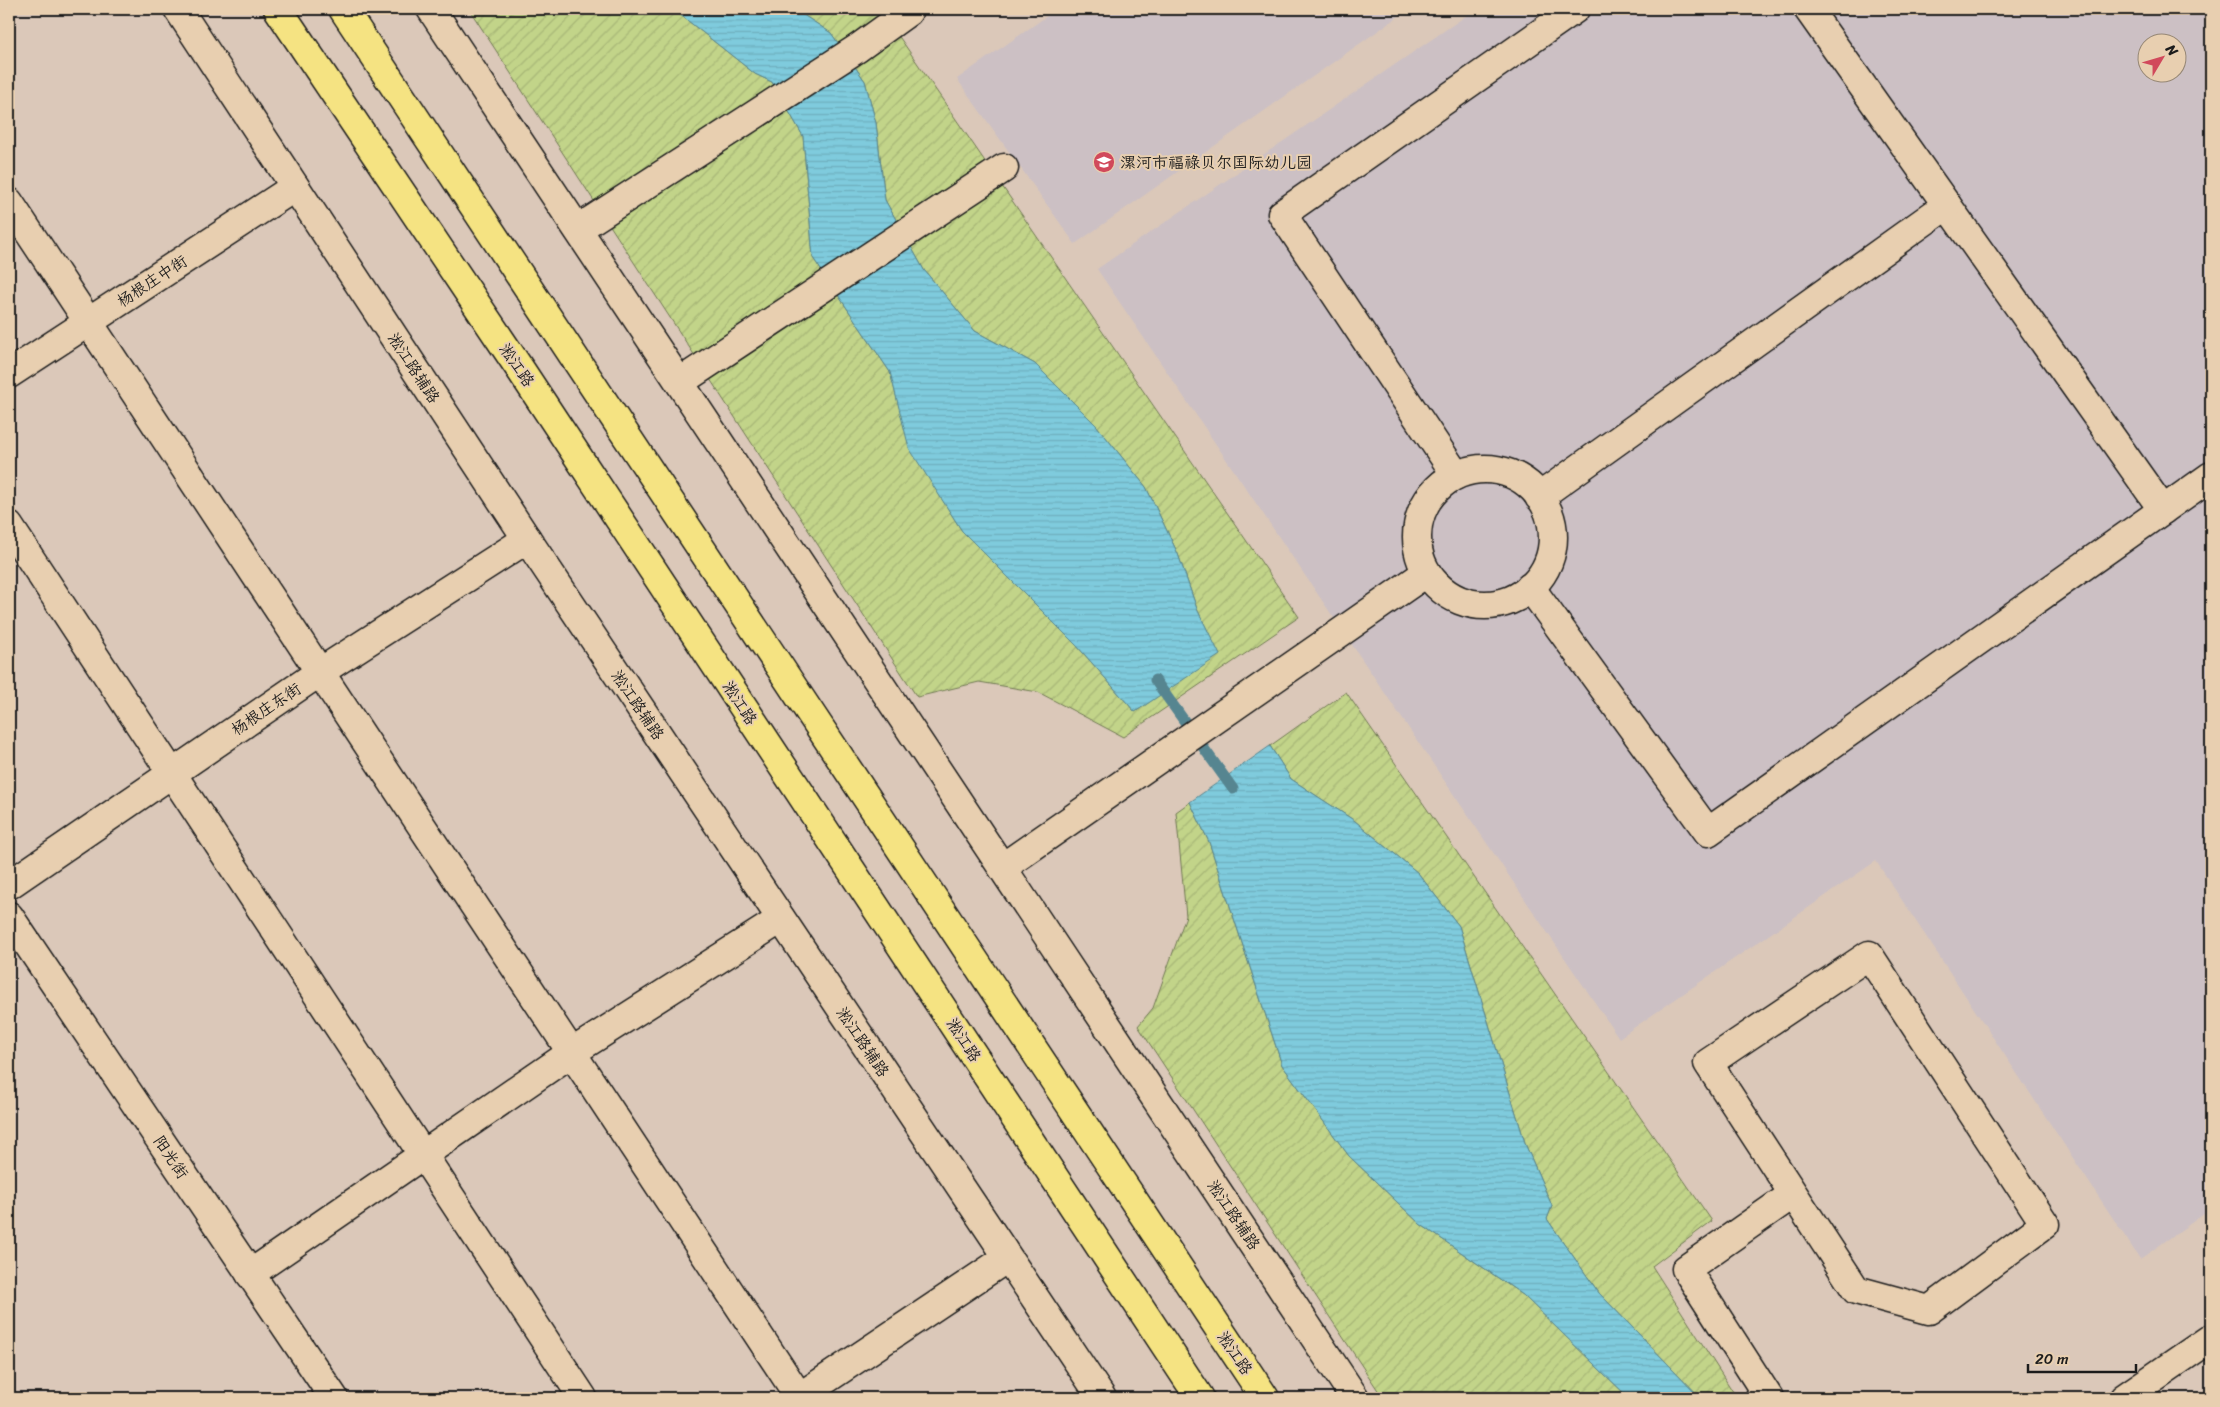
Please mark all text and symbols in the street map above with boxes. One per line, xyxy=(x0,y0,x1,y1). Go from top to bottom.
north arrow xyxy=(2138,32,2188,82)
text: N xyxy=(2158,38,2185,62)
place label: 漯河市福禄贝尔国际幼儿园 xyxy=(1120,148,1312,177)
school or university icon: 漯河市福禄贝尔国际幼儿园 xyxy=(1092,150,1116,174)
street label: 杨根庄中街 xyxy=(111,247,193,315)
street label: 淞江路辅路 xyxy=(380,327,448,409)
street label: 淞江路 xyxy=(492,337,542,393)
street label: 淞江路辅路 xyxy=(604,664,672,746)
street label: 杨根庄东街 xyxy=(225,675,307,743)
street label: 淞江路 xyxy=(715,675,765,731)
street label: 淞江路辅路 xyxy=(829,1001,897,1083)
street label: 淞江路 xyxy=(939,1012,989,1068)
street label: 阳光街 xyxy=(146,1129,196,1185)
street label: 淞江路辅路 xyxy=(1200,1174,1268,1256)
street label: 淞江路 xyxy=(1210,1325,1260,1381)
scale bar xyxy=(2028,1342,2135,1374)
text: 20 m xyxy=(2035,1346,2069,1372)

